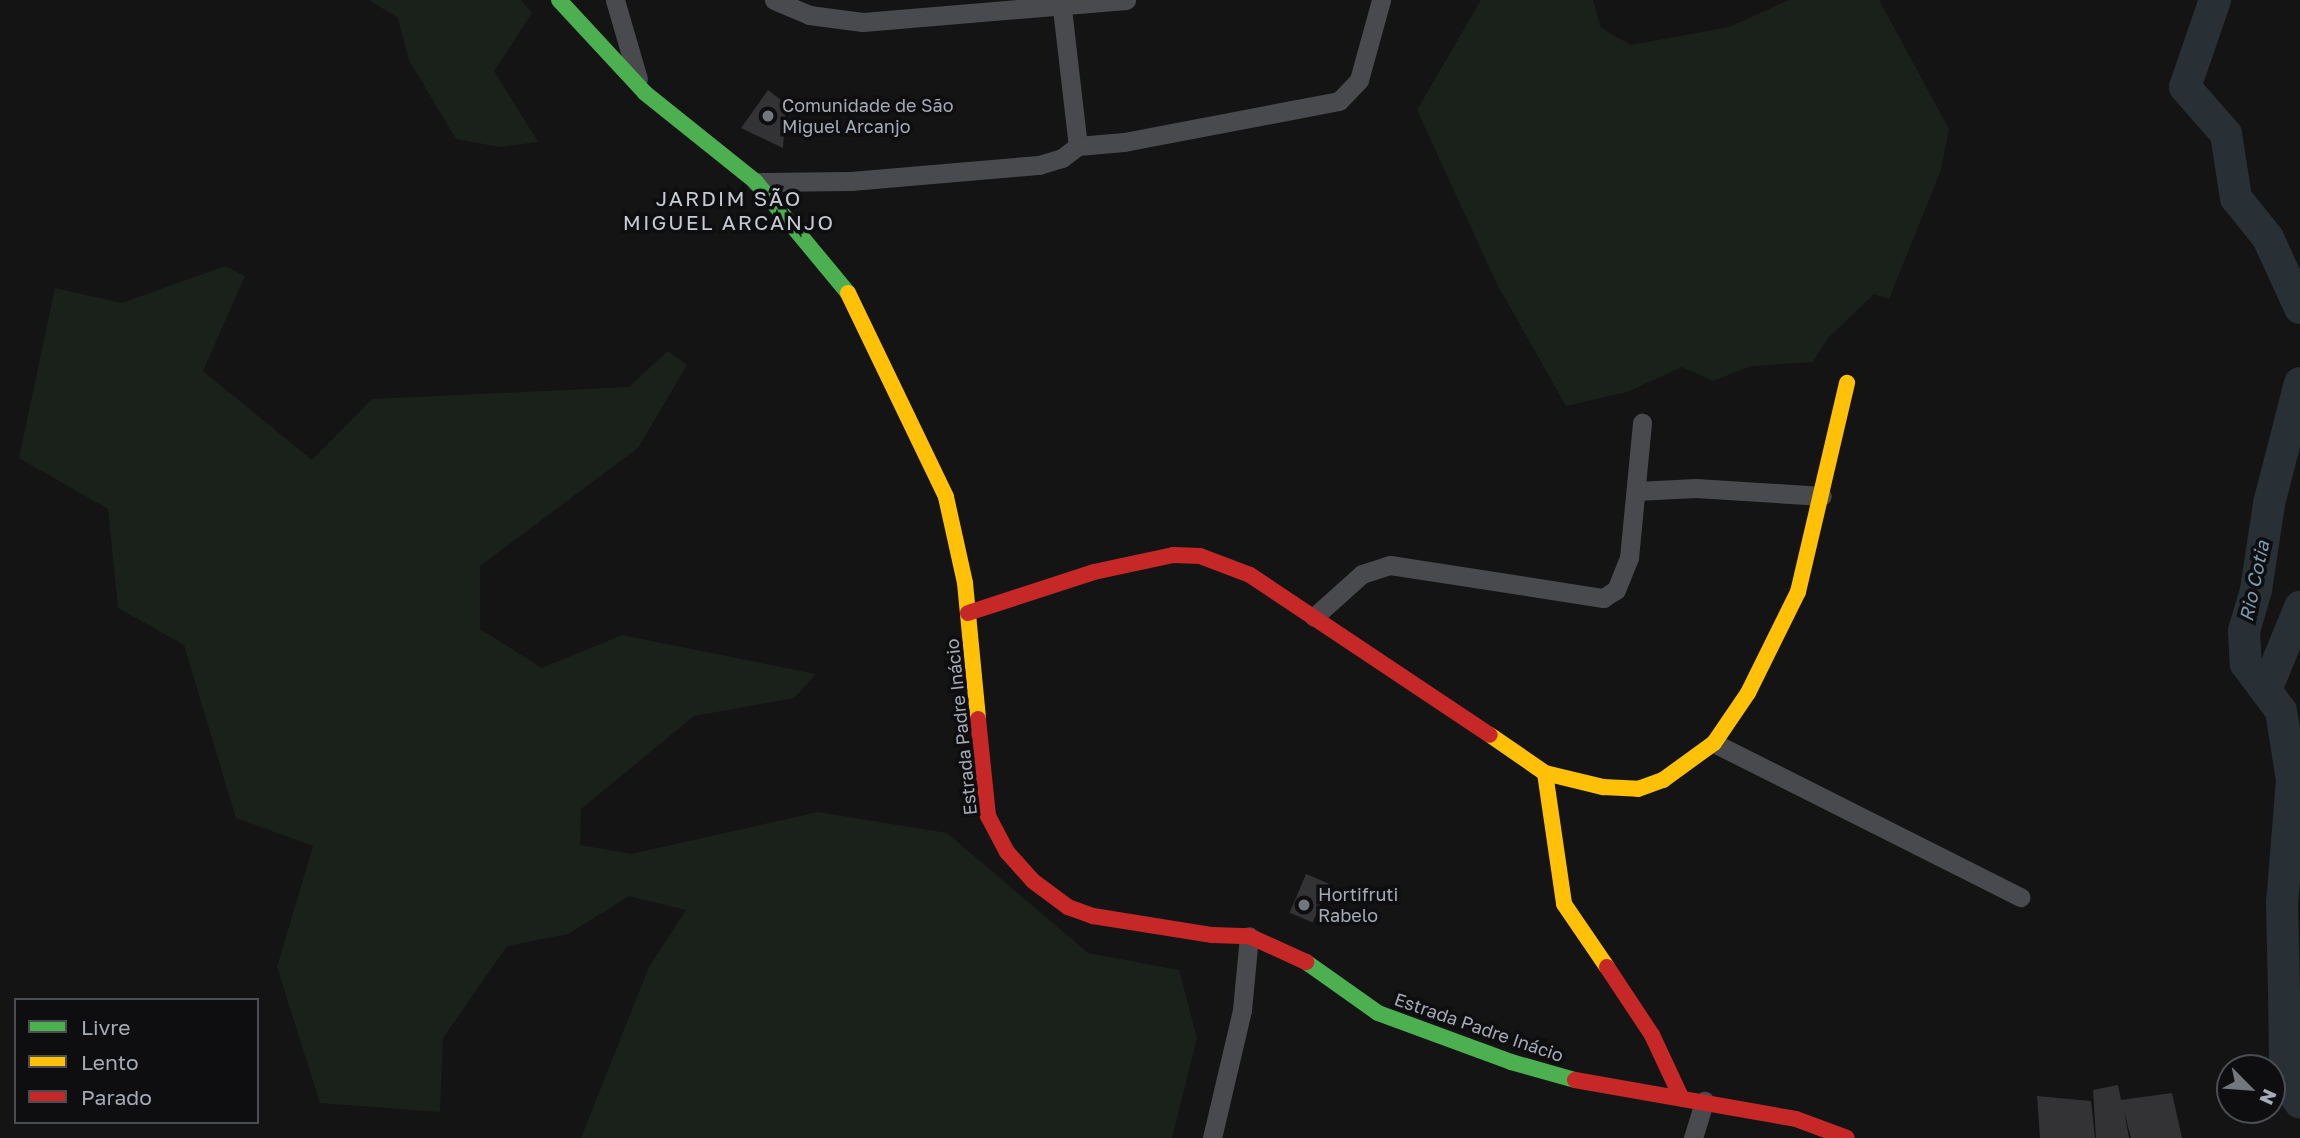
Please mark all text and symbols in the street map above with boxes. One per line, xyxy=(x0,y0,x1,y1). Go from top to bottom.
place label: Comunidade de São Miguel Arcanjo xyxy=(782,95,954,138)
marker: Comunidade de São Miguel Arcanjo xyxy=(760,108,776,124)
district label: JARDIM SÃO MIGUEL ARCANJO xyxy=(625,185,833,235)
water label: Rio Cotia xyxy=(2234,539,2274,623)
street label: Estrada Padre Inácio xyxy=(941,638,981,816)
place label: Hortifruti Rabelo xyxy=(1318,884,1398,926)
marker: Hortifruti Rabelo xyxy=(1296,897,1312,913)
street label: Estrada Padre Inácio xyxy=(1392,988,1566,1066)
legend xyxy=(14,998,259,1124)
text: Livre xyxy=(81,1014,131,1040)
text: Lento xyxy=(81,1049,139,1075)
north arrow xyxy=(2216,1054,2286,1124)
text: Parado xyxy=(81,1084,152,1110)
text: N xyxy=(2255,1086,2282,1109)

